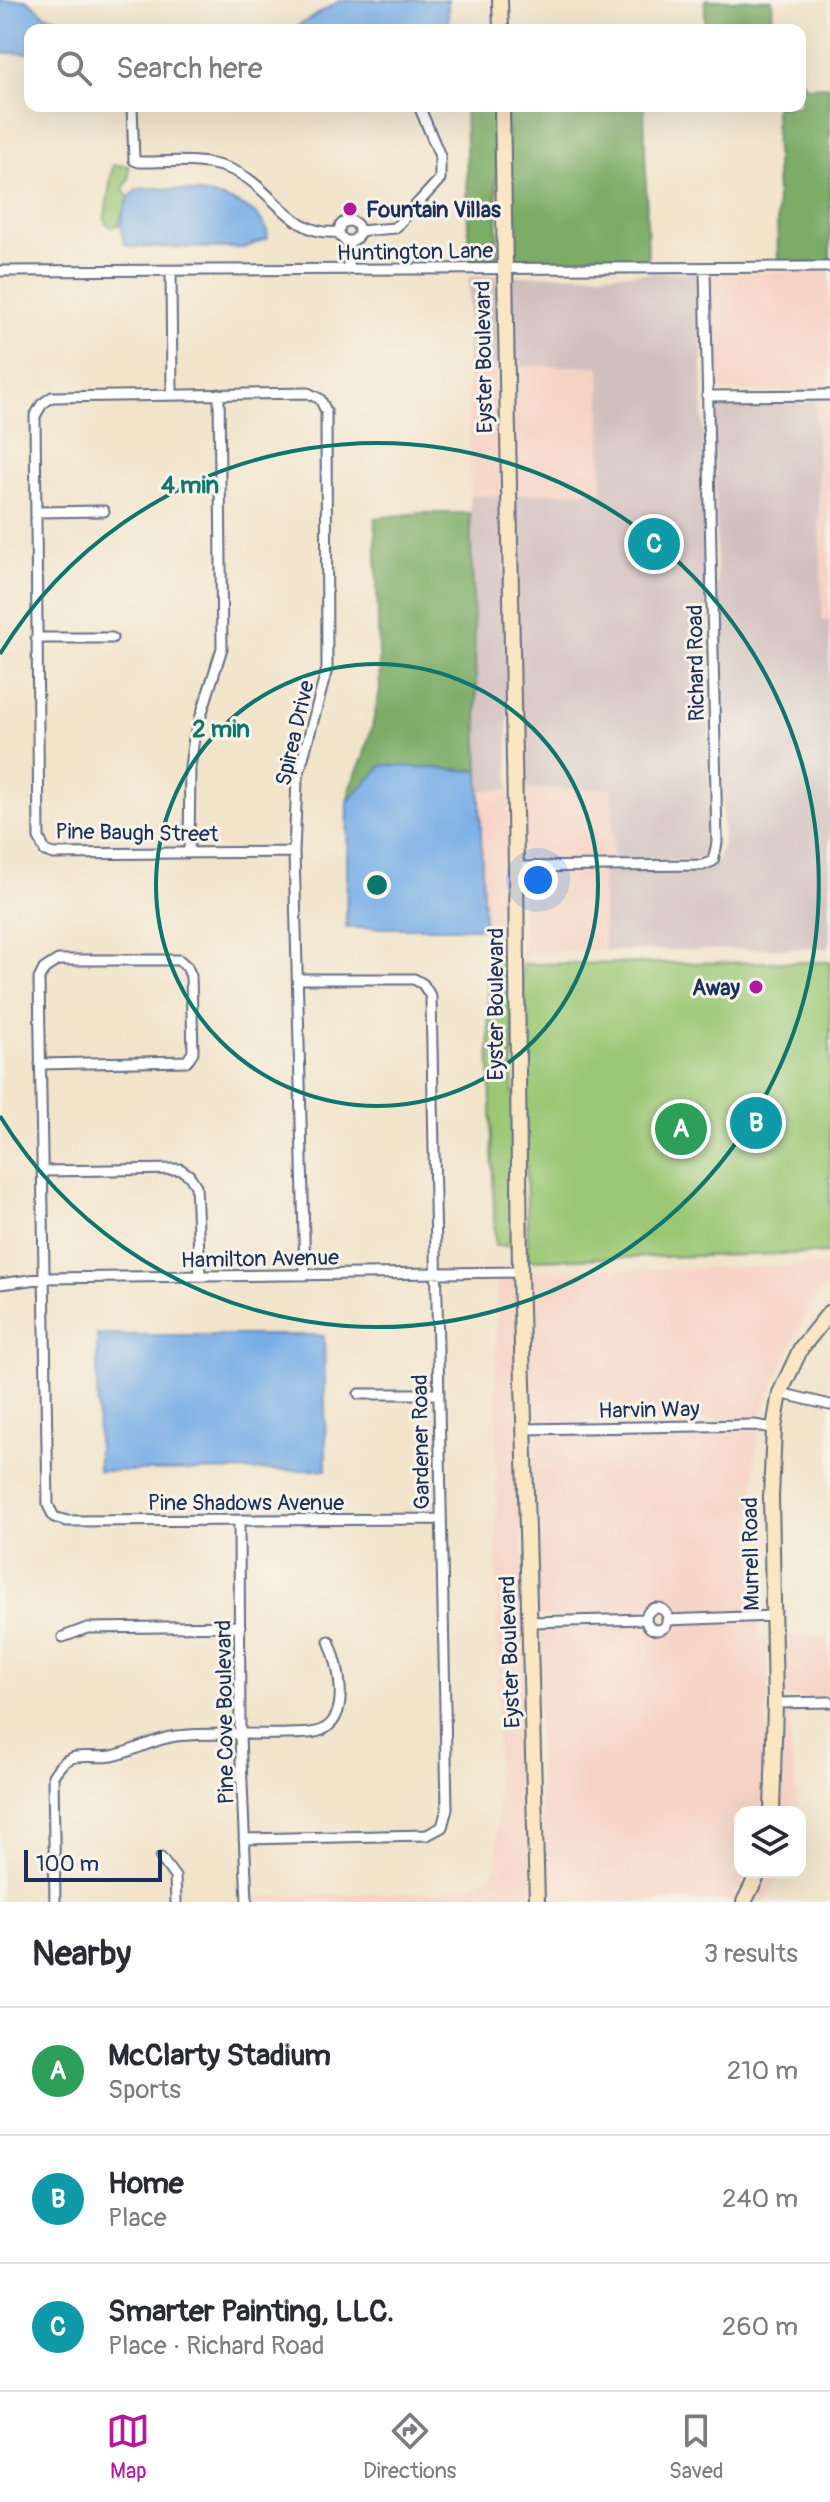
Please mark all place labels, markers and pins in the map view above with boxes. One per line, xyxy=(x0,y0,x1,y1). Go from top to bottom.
place label: Fountain Villas xyxy=(366,196,501,224)
marker: Fountain Villas xyxy=(341,200,359,218)
pin: C xyxy=(628,514,680,574)
centre of rings xyxy=(363,871,391,899)
place label: Away xyxy=(692,974,741,1002)
marker: Away xyxy=(747,978,765,996)
pin: B xyxy=(730,1093,782,1153)
pin: A xyxy=(655,1099,707,1159)

